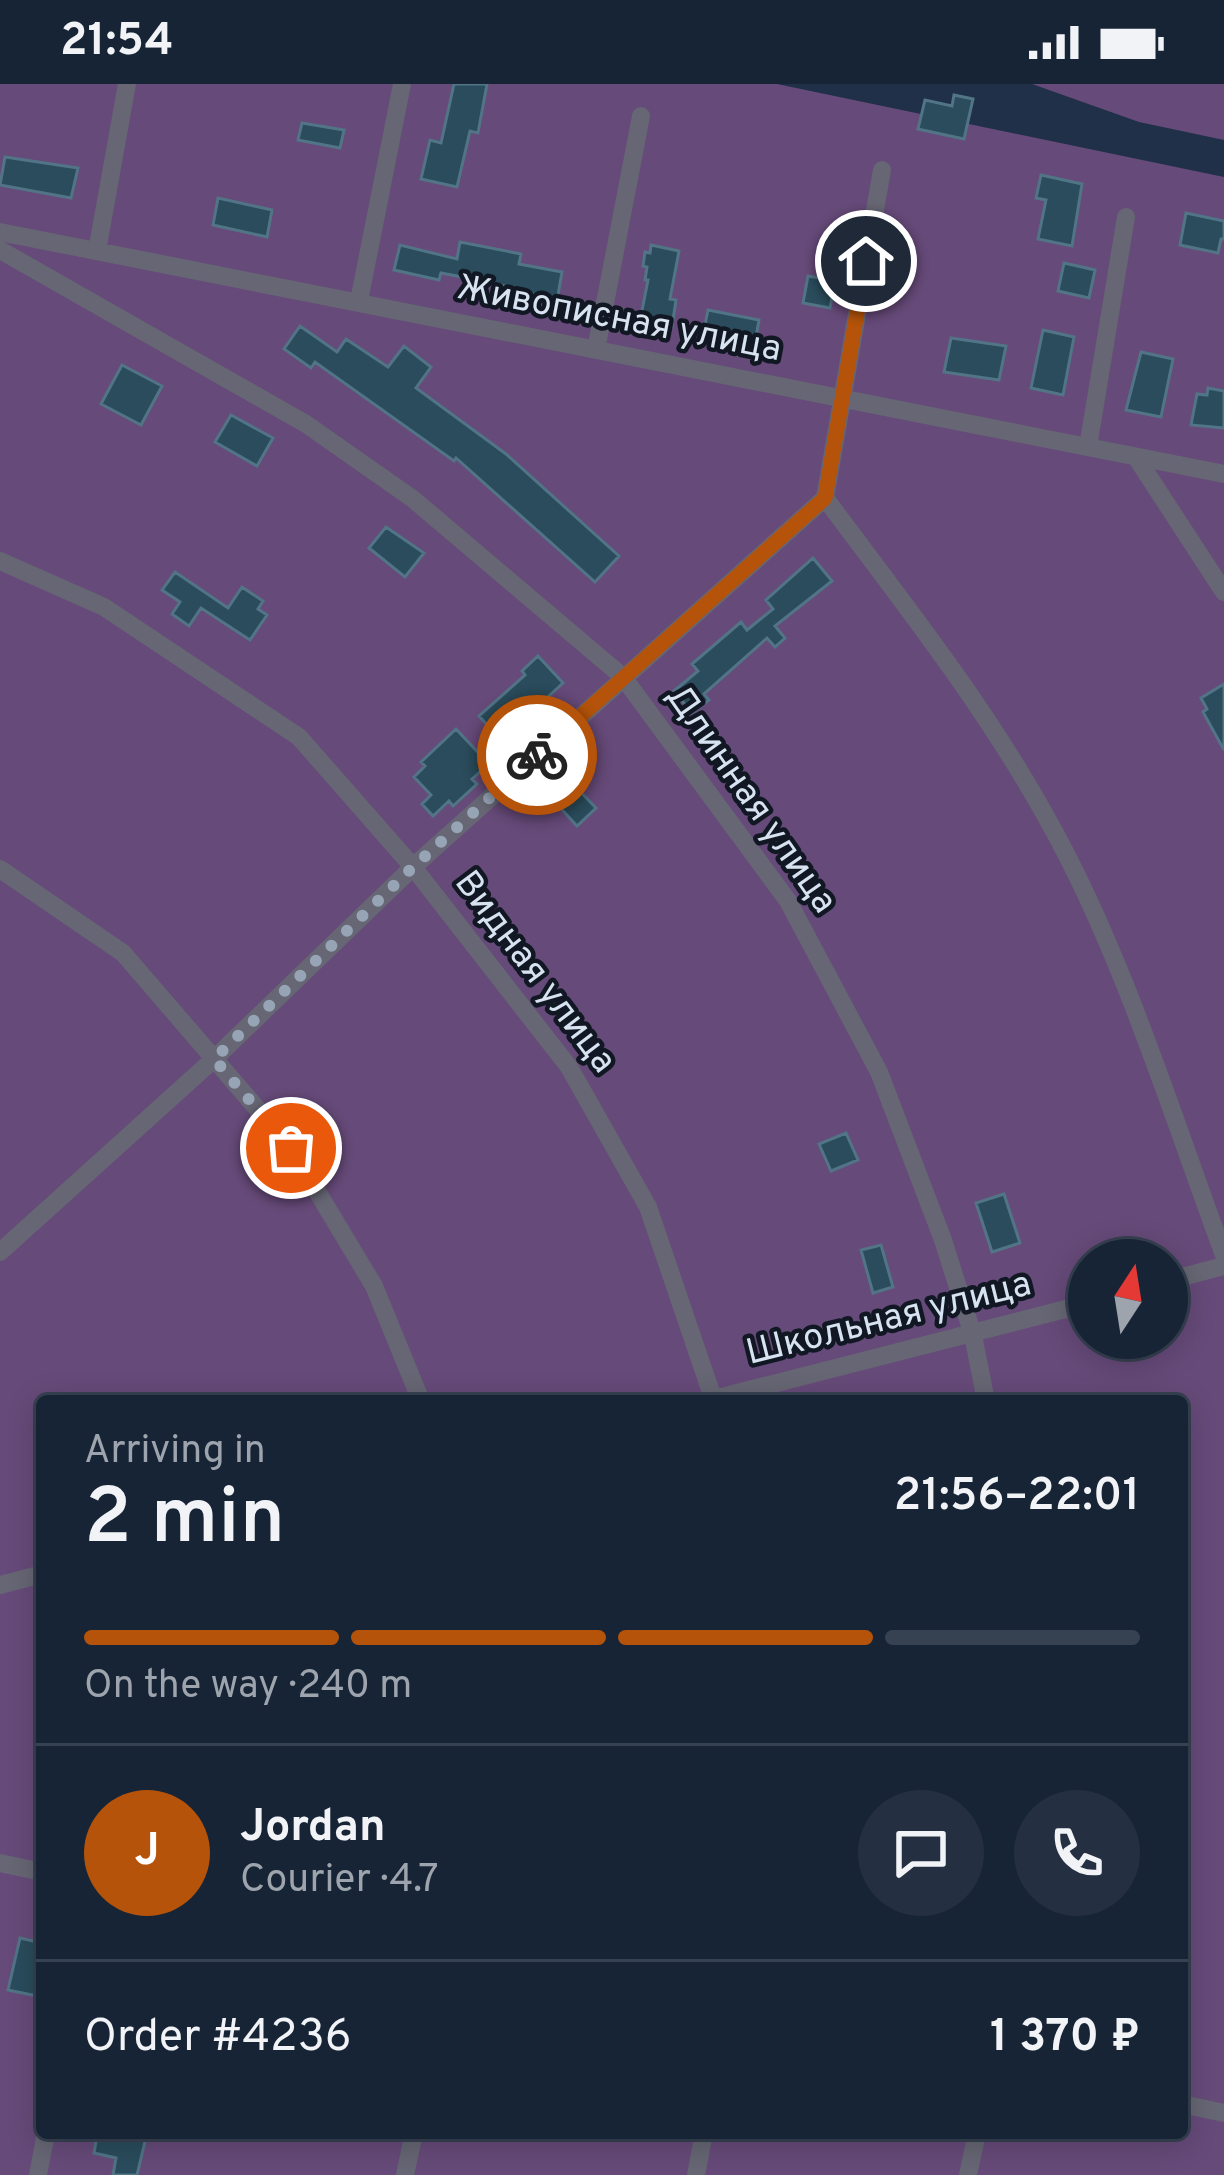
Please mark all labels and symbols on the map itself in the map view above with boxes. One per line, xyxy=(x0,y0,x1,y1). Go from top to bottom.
pin xyxy=(815,210,917,312)
street label: Живописная улица xyxy=(453,266,785,374)
street label: Длинная улица xyxy=(654,677,846,923)
courier xyxy=(477,695,597,815)
street label: Видная улица xyxy=(443,863,625,1083)
pin xyxy=(240,1097,342,1199)
north arrow xyxy=(1068,1239,1188,1359)
street label: Школьная улица xyxy=(742,1262,1036,1378)

